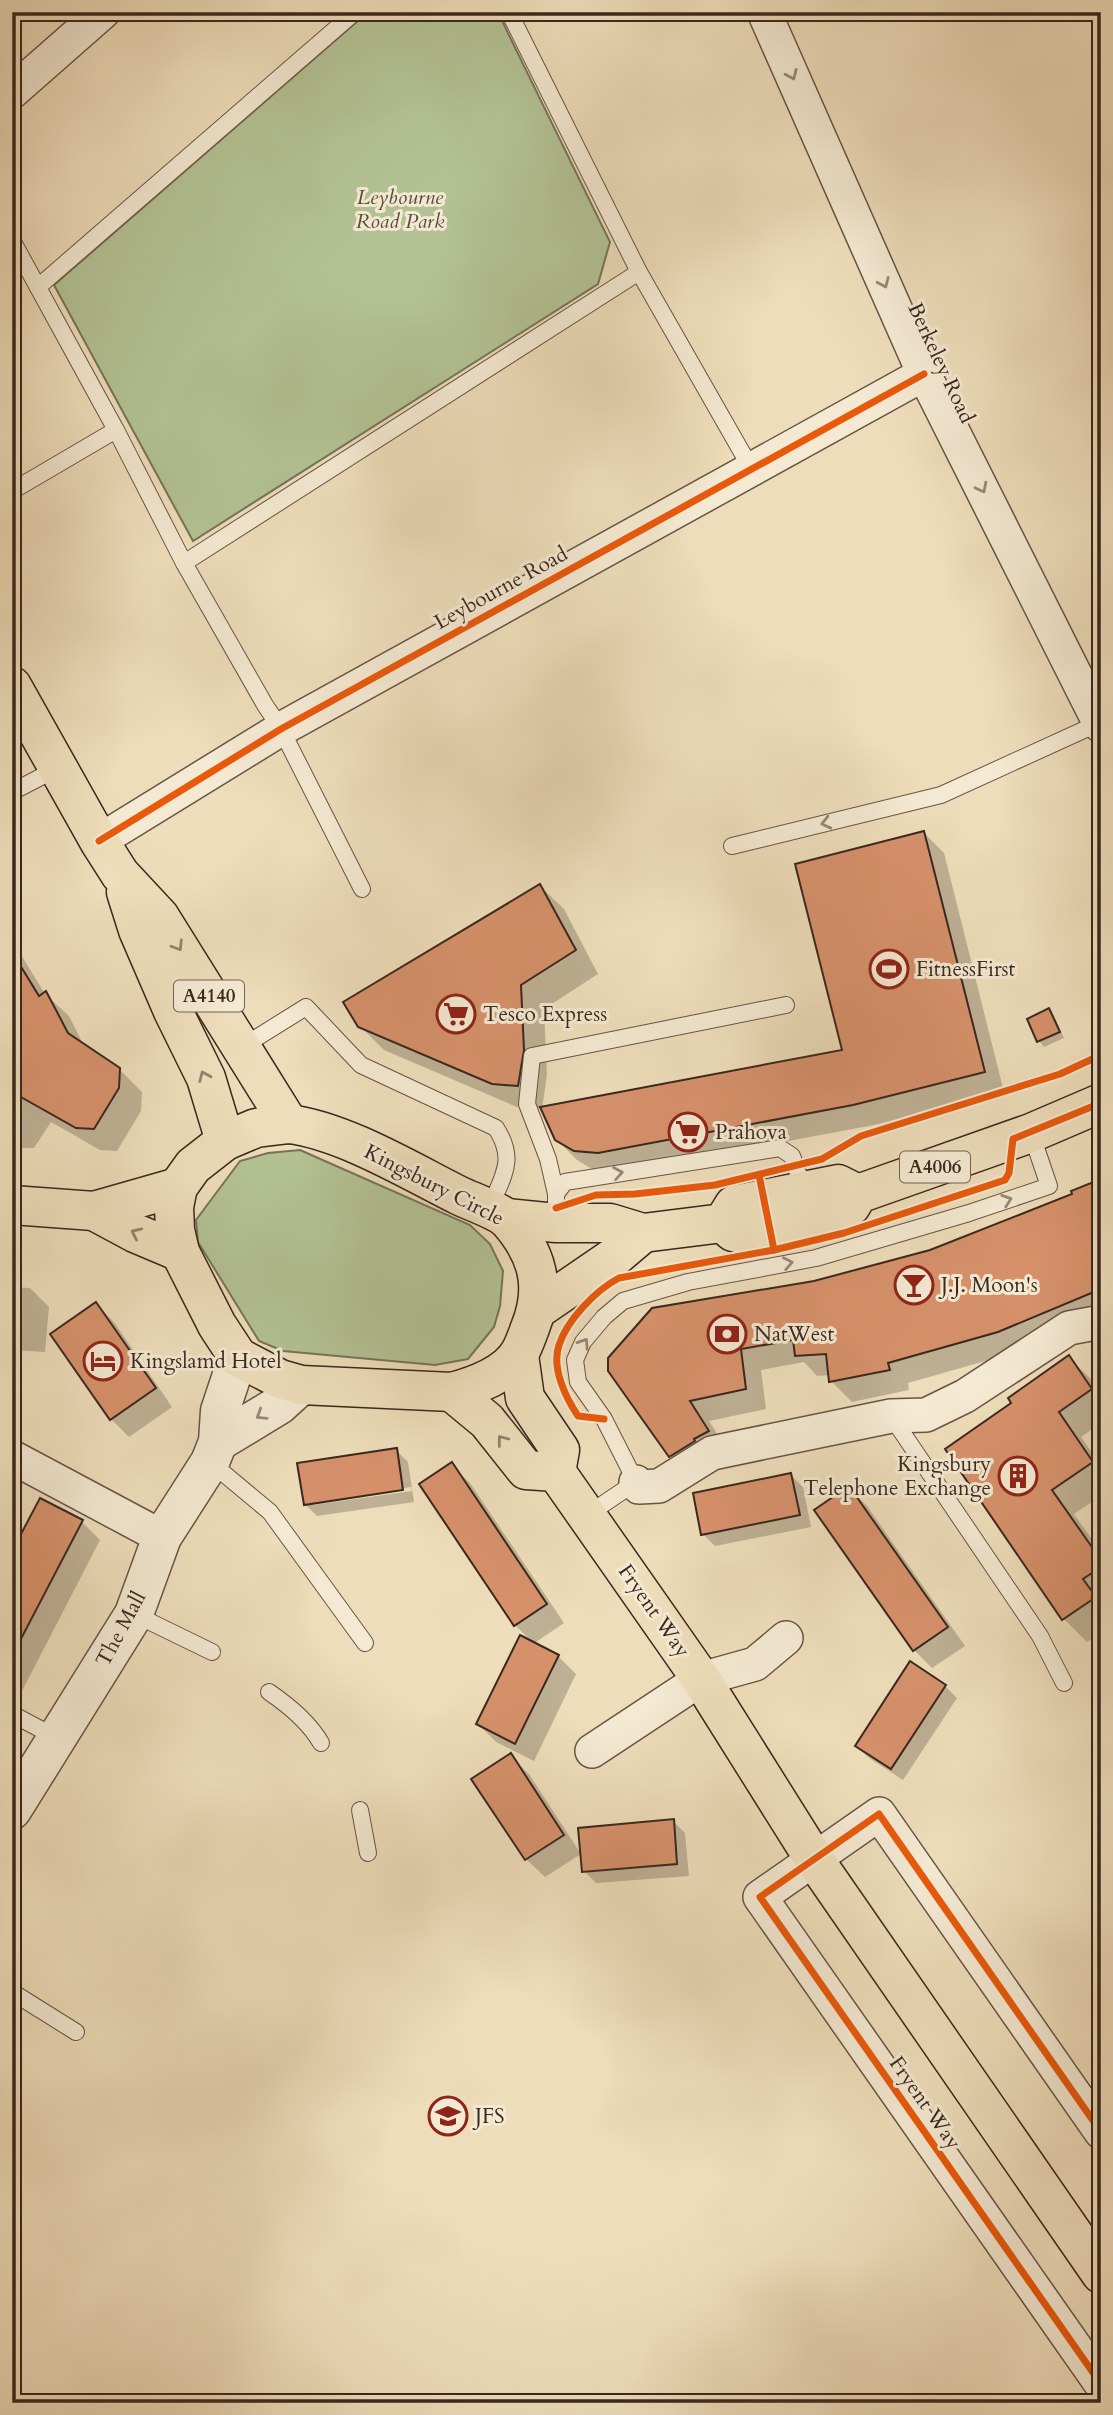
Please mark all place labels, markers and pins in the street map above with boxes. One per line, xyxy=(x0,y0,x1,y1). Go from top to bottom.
sports icon: FitnessFirst xyxy=(868,948,910,990)
place label: FitnessFirst xyxy=(916,955,1016,984)
supermarket icon: Tesco Express xyxy=(435,993,477,1035)
place label: Tesco Express xyxy=(483,1000,607,1029)
supermarket icon: Prahova xyxy=(667,1111,709,1153)
place label: Prahova xyxy=(715,1118,787,1147)
bar icon: J.J. Moon's xyxy=(893,1264,935,1306)
place label: J.J. Moon's xyxy=(938,1271,1038,1300)
bank icon: NatWest xyxy=(706,1313,748,1355)
place label: NatWest xyxy=(754,1320,834,1349)
hotel icon: Kingslamd Hotel xyxy=(82,1340,124,1382)
place label: Kingslamd Hotel xyxy=(130,1347,282,1376)
place label: Kingsbury Telephone Exchange xyxy=(803,1450,991,1503)
building icon: Kingsbury Telephone Exchange xyxy=(997,1455,1039,1497)
school or university icon: JFS xyxy=(427,2095,469,2137)
place label: JFS xyxy=(472,2102,505,2131)

